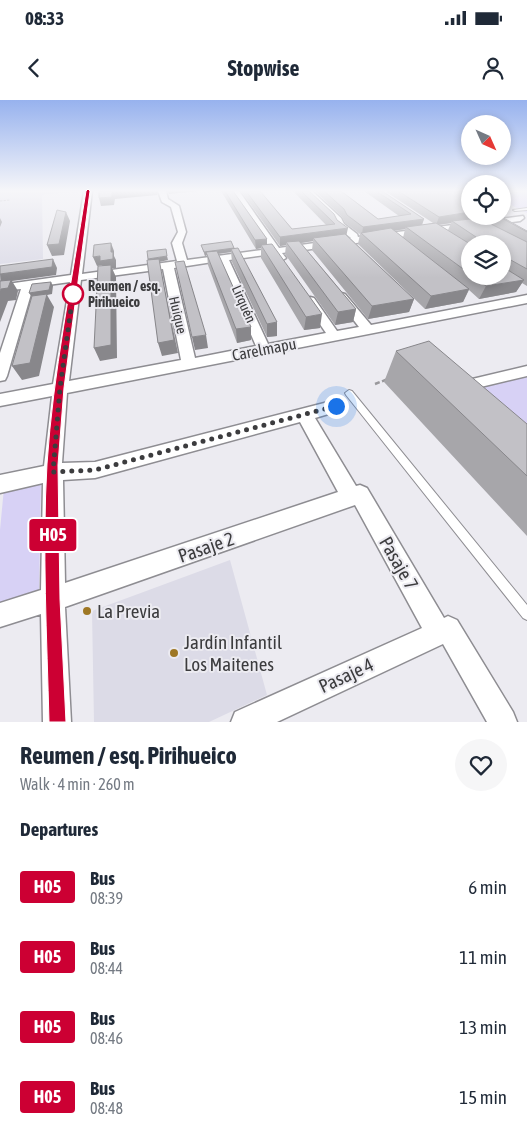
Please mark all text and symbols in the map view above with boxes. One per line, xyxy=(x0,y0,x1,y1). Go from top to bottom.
text: 08:33 xyxy=(25,7,64,29)
icon: back xyxy=(20,54,48,82)
icon: person xyxy=(479,54,507,82)
text: Stopwise xyxy=(228,55,299,81)
north arrow xyxy=(461,115,511,165)
map controls xyxy=(461,115,511,285)
button: locate xyxy=(461,175,511,225)
button: layers xyxy=(461,235,511,285)
place label: Reumen / esq. Pirihueico xyxy=(88,278,161,310)
marker: Reumen / esq. Pirihueico xyxy=(62,283,84,305)
street label: Lirquén xyxy=(229,283,259,325)
street label: Huique xyxy=(166,295,190,335)
street label: Carelmapu xyxy=(230,334,298,365)
your location xyxy=(324,394,349,419)
line badge: H05 xyxy=(24,519,82,551)
text: H05 xyxy=(39,524,67,545)
street label: Pasaje 2 xyxy=(175,527,237,567)
street label: Pasaje 7 xyxy=(375,532,423,594)
place label: La Previa xyxy=(97,600,160,622)
marker: La Previa xyxy=(81,605,93,617)
place label: Jardín Infantil Los Maitenes xyxy=(184,631,282,675)
marker: Jardín Infantil Los Maitenes xyxy=(168,647,180,659)
street label: Pasaje 4 xyxy=(315,653,377,697)
button: heart xyxy=(455,739,507,791)
text: Reumen / esq. Pirihueico xyxy=(20,742,237,769)
text: Walk · 4 min · 260 m xyxy=(20,775,134,793)
text: Departures xyxy=(20,818,98,840)
text: Bus xyxy=(90,867,115,889)
text: H05 xyxy=(34,876,61,897)
text: 6 min xyxy=(468,876,507,898)
text: 08:39 xyxy=(90,889,123,907)
text: Bus xyxy=(90,937,115,959)
text: H05 xyxy=(34,946,61,967)
text: 11 min xyxy=(459,946,507,968)
text: 08:44 xyxy=(90,959,123,977)
text: Bus xyxy=(90,1007,115,1029)
text: H05 xyxy=(34,1016,61,1037)
text: 13 min xyxy=(459,1016,507,1038)
text: 08:46 xyxy=(90,1029,123,1047)
text: Bus xyxy=(90,1077,115,1099)
text: H05 xyxy=(34,1086,61,1107)
text: 15 min xyxy=(459,1086,507,1108)
text: 08:48 xyxy=(90,1099,123,1117)

